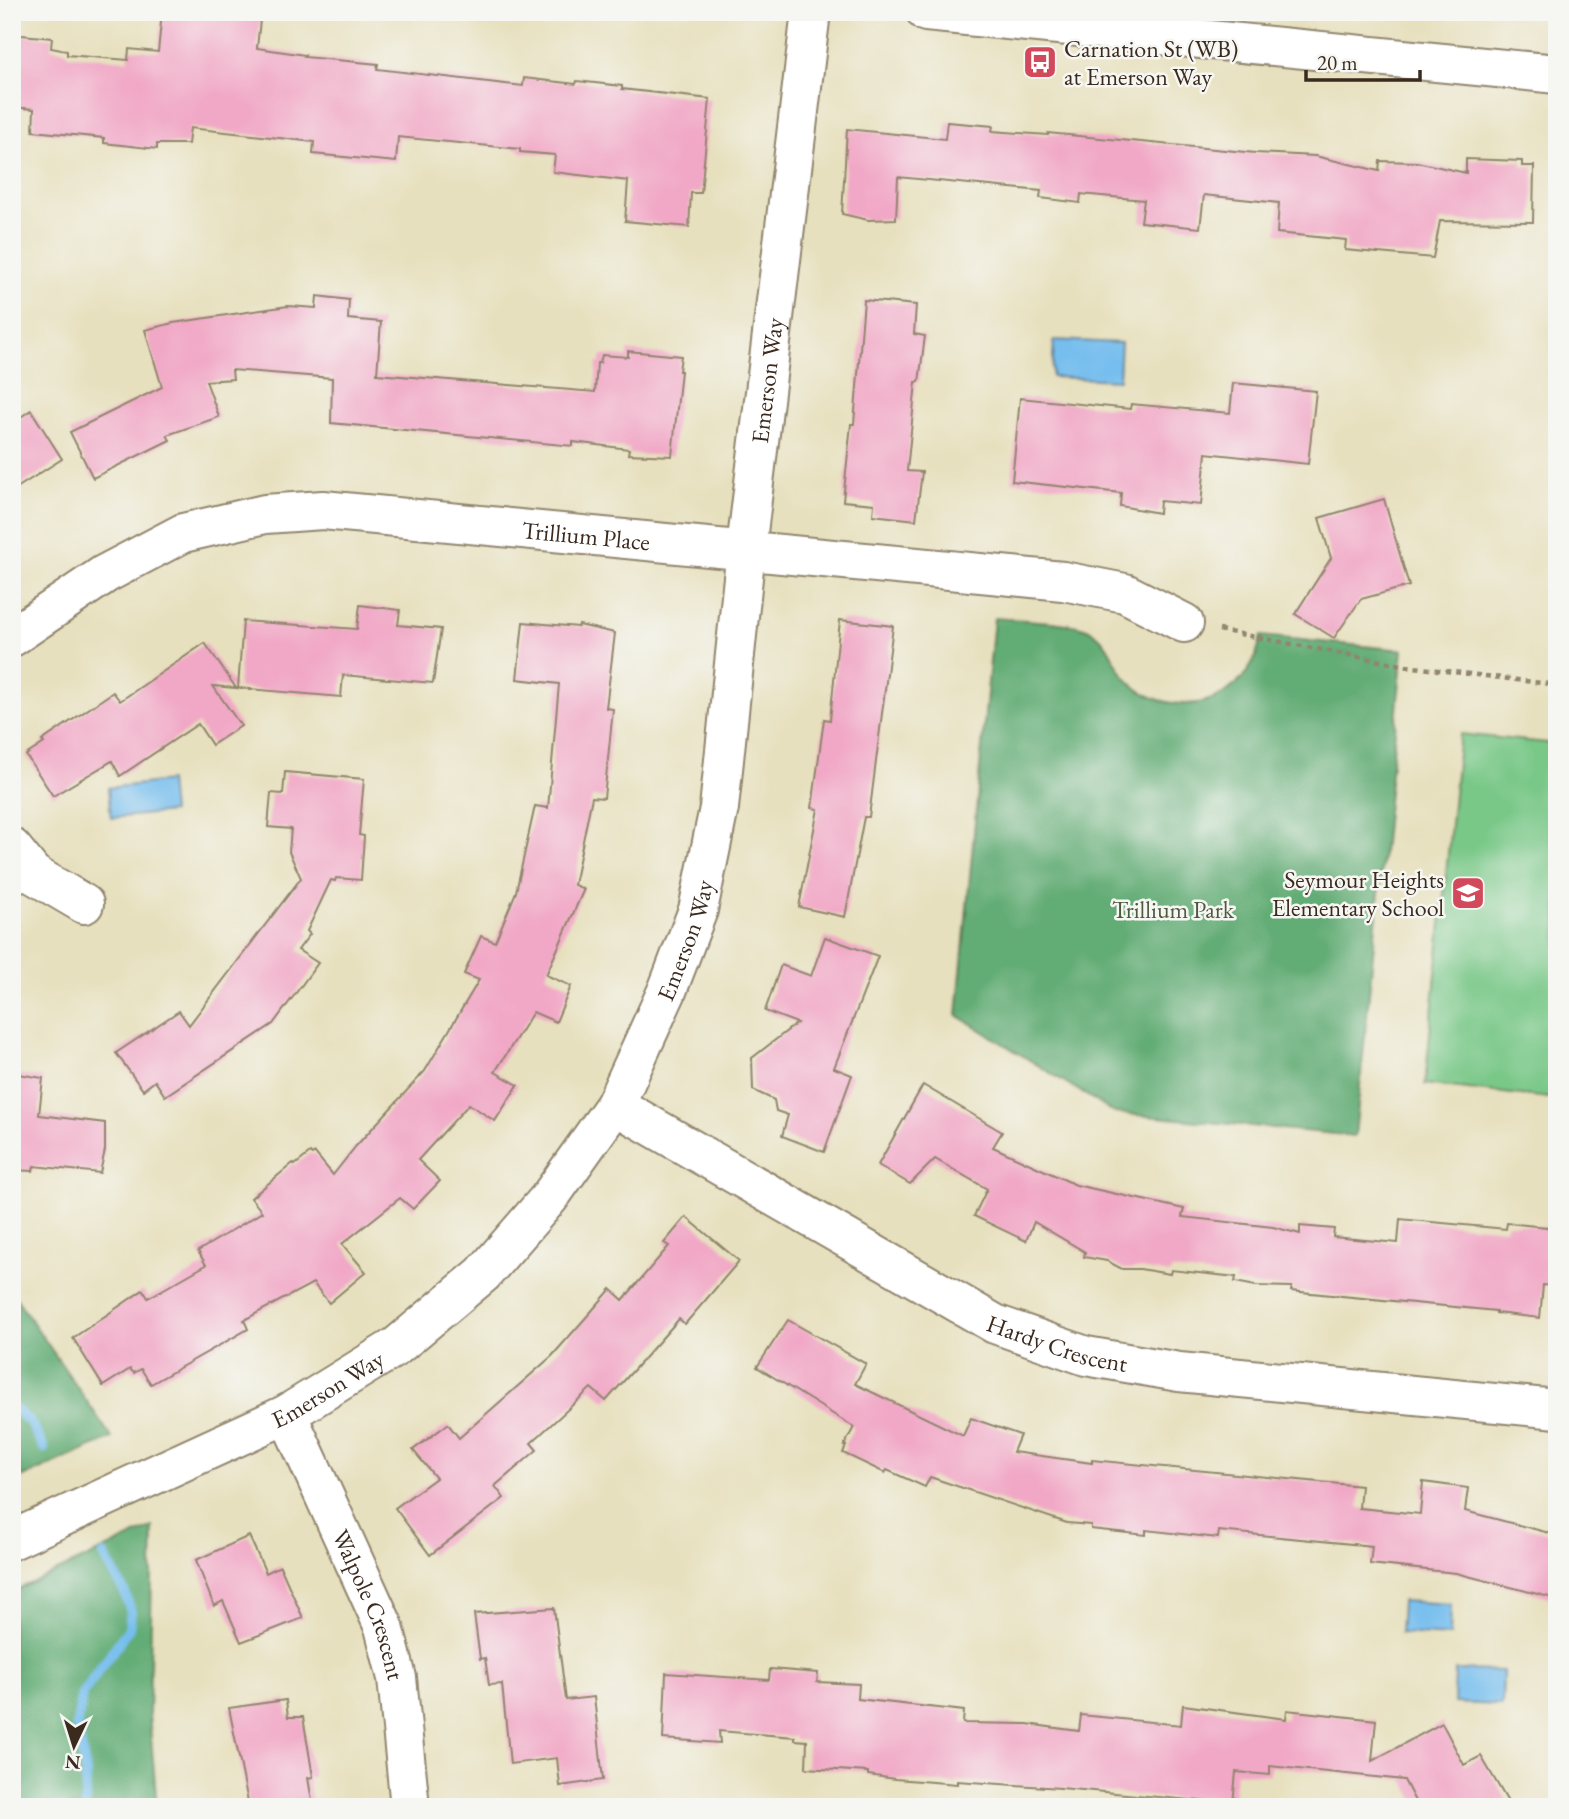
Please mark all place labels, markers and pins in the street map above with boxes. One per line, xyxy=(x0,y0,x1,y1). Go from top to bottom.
place label: Carnation St (WB) at Emerson Way xyxy=(1064,33,1238,92)
bus stop icon: Carnation St (WB) at Emerson Way xyxy=(1021,43,1059,81)
place label: Seymour Heights Elementary School xyxy=(1272,864,1444,923)
school or university icon: Seymour Heights Elementary School xyxy=(1449,874,1487,912)

